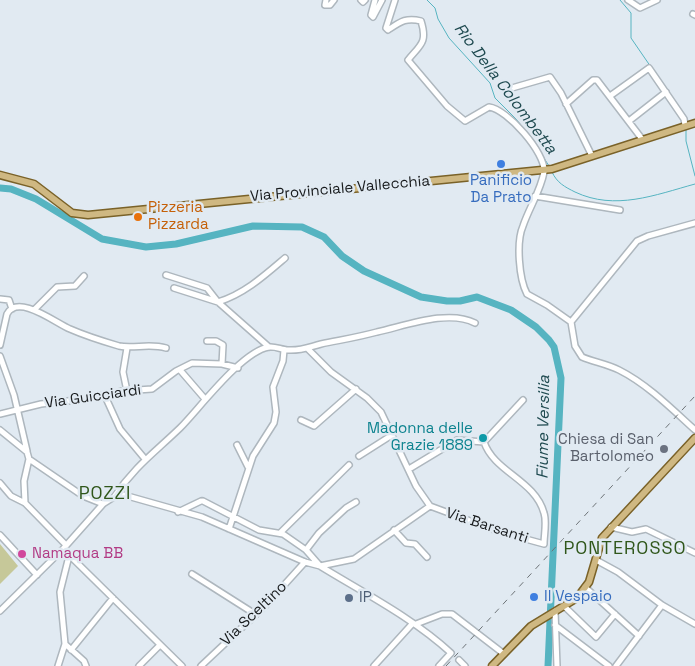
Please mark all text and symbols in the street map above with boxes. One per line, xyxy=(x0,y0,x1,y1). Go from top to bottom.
water label: Rio Della Colombetta xyxy=(450,20,560,158)
marker: Panificio Da Prato xyxy=(495,158,507,170)
street label: Via Provinciale Vallecchia xyxy=(249,172,431,206)
place label: Panificio Da Prato xyxy=(470,172,532,207)
place label: Pizzeria Pizzarda xyxy=(148,199,209,234)
marker: Pizzeria Pizzarda xyxy=(132,211,144,223)
water label: Fiume Versilia xyxy=(533,375,555,479)
street label: Via Guicciardi xyxy=(44,381,142,413)
place label: Madonna delle Grazie 1889 xyxy=(367,420,473,455)
place label: Chiesa di San Bartolomeo xyxy=(558,431,654,466)
marker: Madonna delle Grazie 1889 xyxy=(477,432,489,444)
marker: Chiesa di San Bartolomeo xyxy=(658,443,670,455)
district label: POZZI xyxy=(78,483,132,505)
street label: Via Barsanti xyxy=(444,504,530,548)
district label: PONTEROSSO xyxy=(562,538,688,560)
place label: Namaqua BB xyxy=(32,545,123,563)
marker: Namaqua BB xyxy=(16,548,28,560)
street label: Via Sceltino xyxy=(217,578,291,650)
place label: Il Vespaio xyxy=(544,588,612,606)
place label: IP xyxy=(359,589,372,607)
marker: Il Vespaio xyxy=(528,591,540,603)
marker: IP xyxy=(343,592,355,604)

